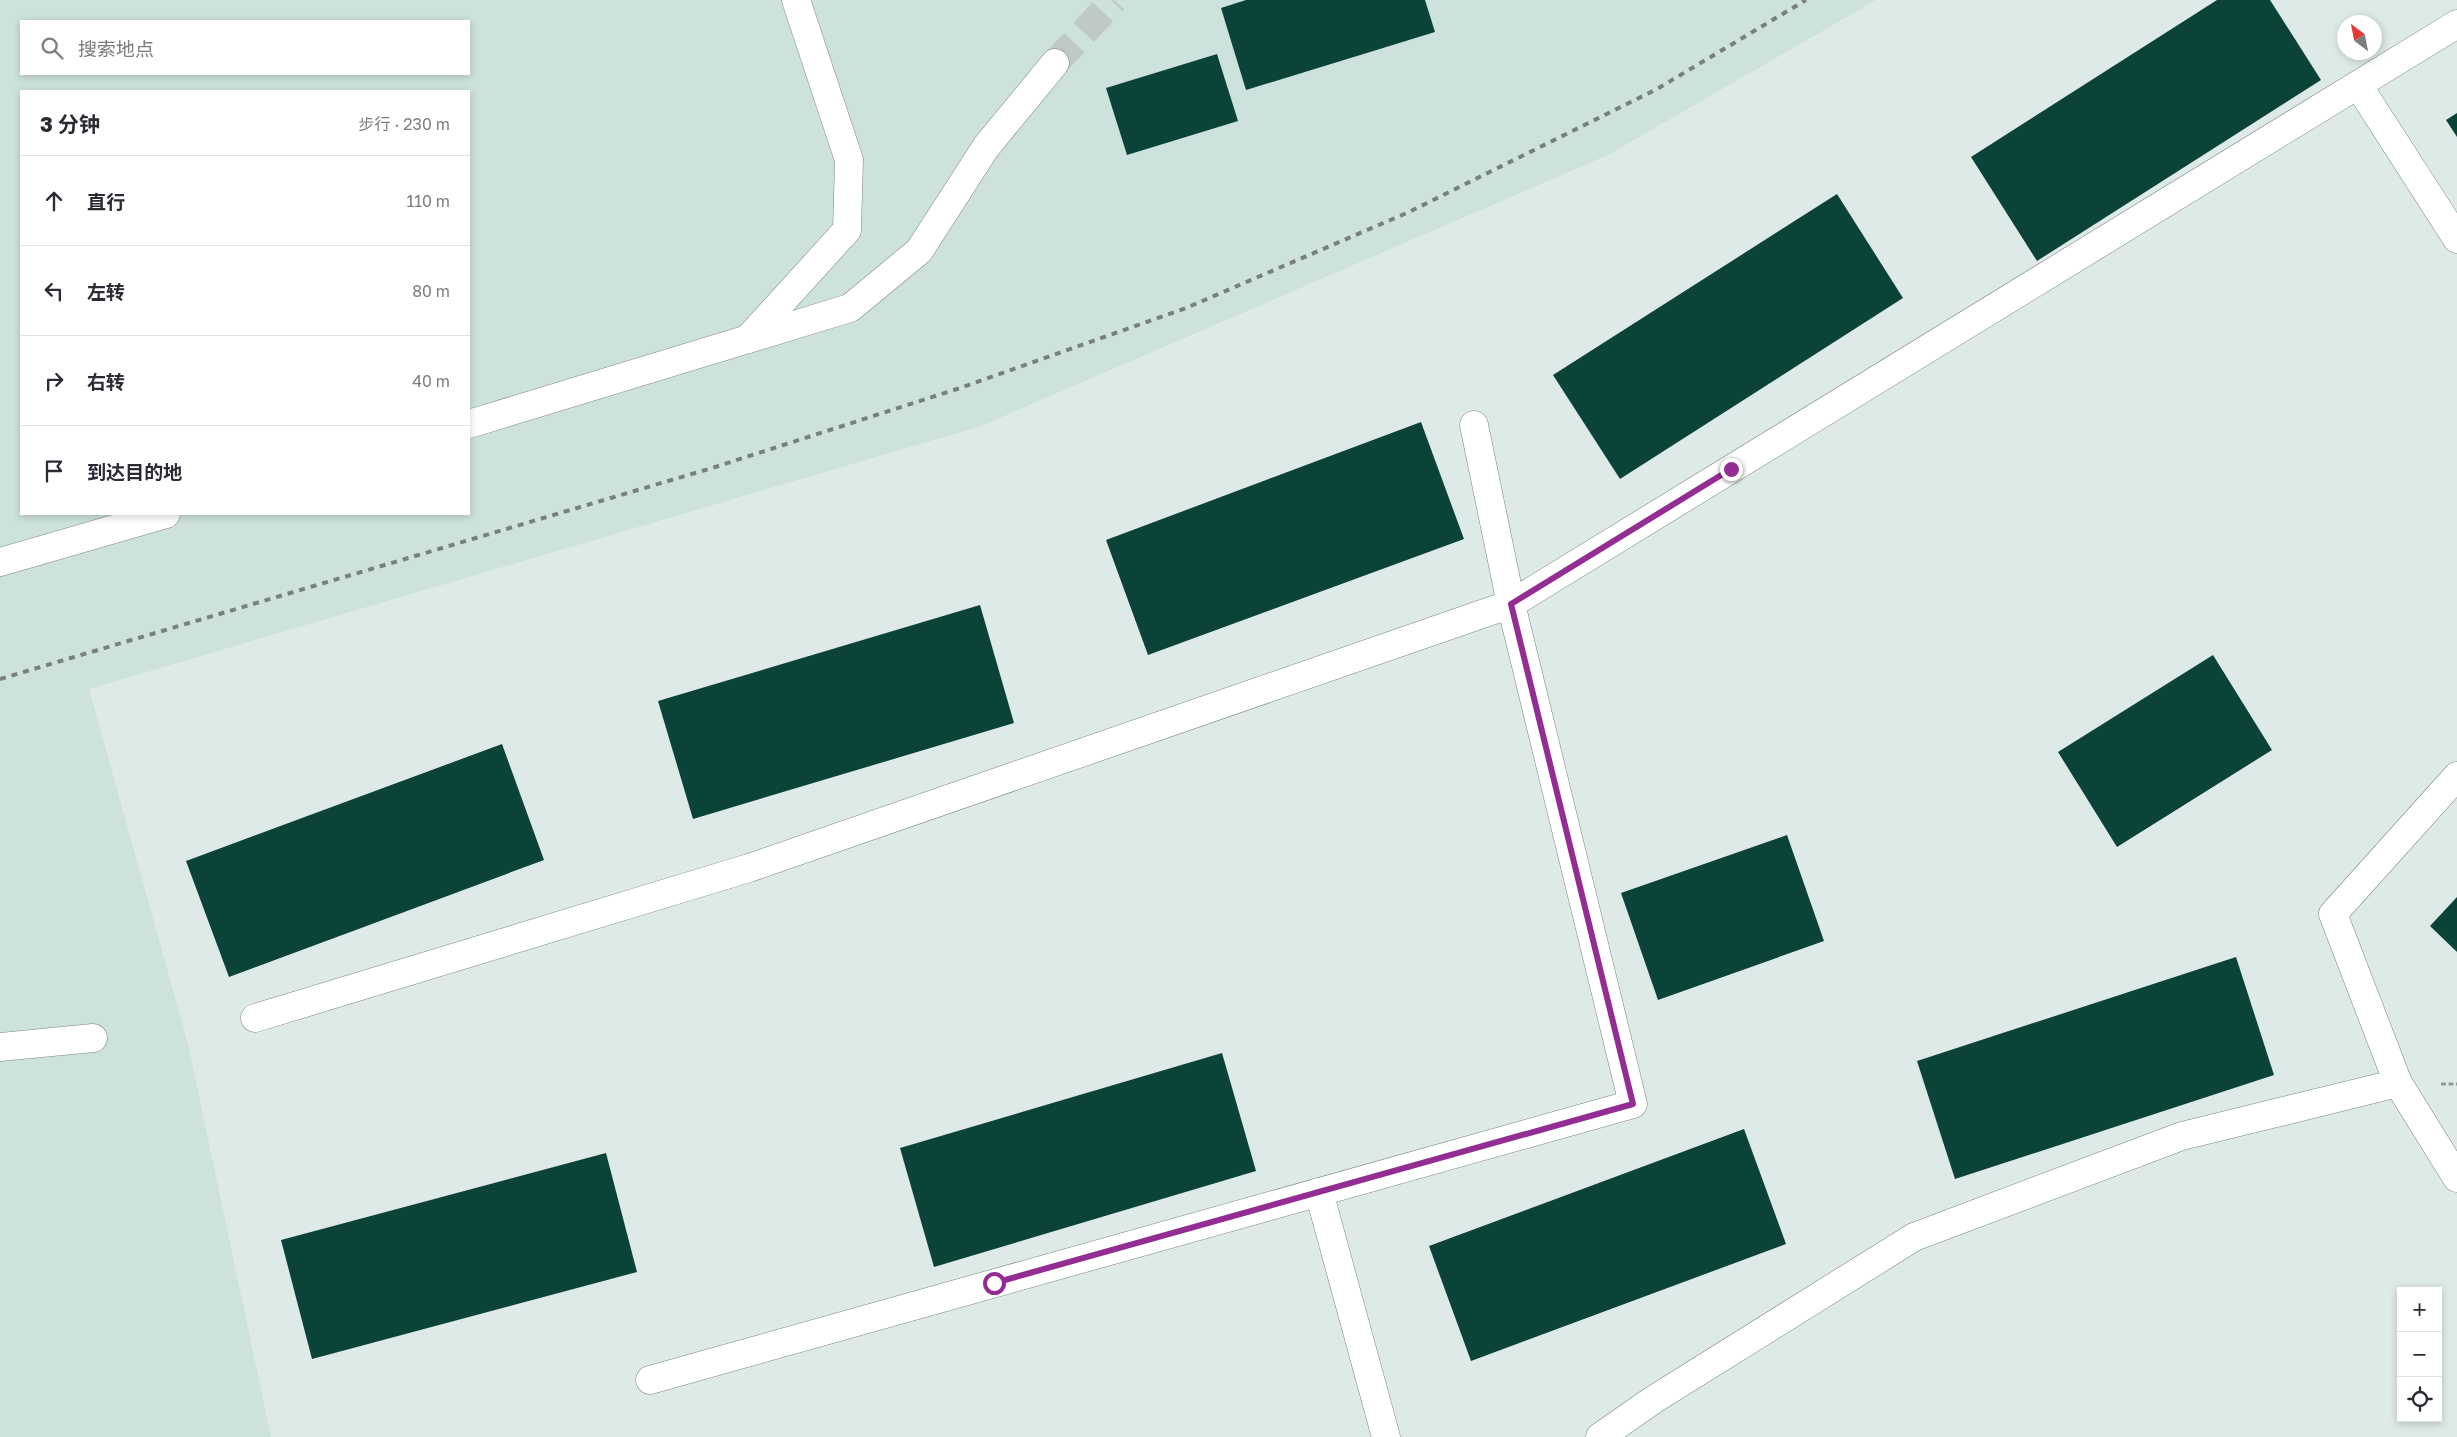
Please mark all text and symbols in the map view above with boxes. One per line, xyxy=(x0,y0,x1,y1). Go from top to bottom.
north arrow xyxy=(2337,15,2382,60)
search box xyxy=(20,20,470,75)
icon: search xyxy=(38,34,66,62)
text: 搜索地点 xyxy=(78,37,154,60)
text: 3 分钟 xyxy=(40,111,100,137)
text: 步行 · 230 m xyxy=(358,114,450,134)
icon: ahead xyxy=(40,187,68,215)
text: 直行 xyxy=(87,190,125,213)
text: 110 m xyxy=(406,191,450,211)
icon: left xyxy=(40,277,68,305)
text: 左转 xyxy=(87,280,125,303)
text: 80 m xyxy=(412,281,450,301)
icon: right xyxy=(40,367,68,395)
text: 右转 xyxy=(87,370,125,393)
text: 40 m xyxy=(412,371,450,391)
icon: arrive xyxy=(40,457,68,485)
route end xyxy=(1720,458,1743,481)
text: 到达目的地 xyxy=(87,460,182,483)
route start xyxy=(983,1272,1006,1295)
map controls xyxy=(2397,1287,2442,1422)
button: + xyxy=(2397,1287,2442,1332)
button: − xyxy=(2397,1332,2442,1377)
button: locate xyxy=(2397,1377,2442,1422)

